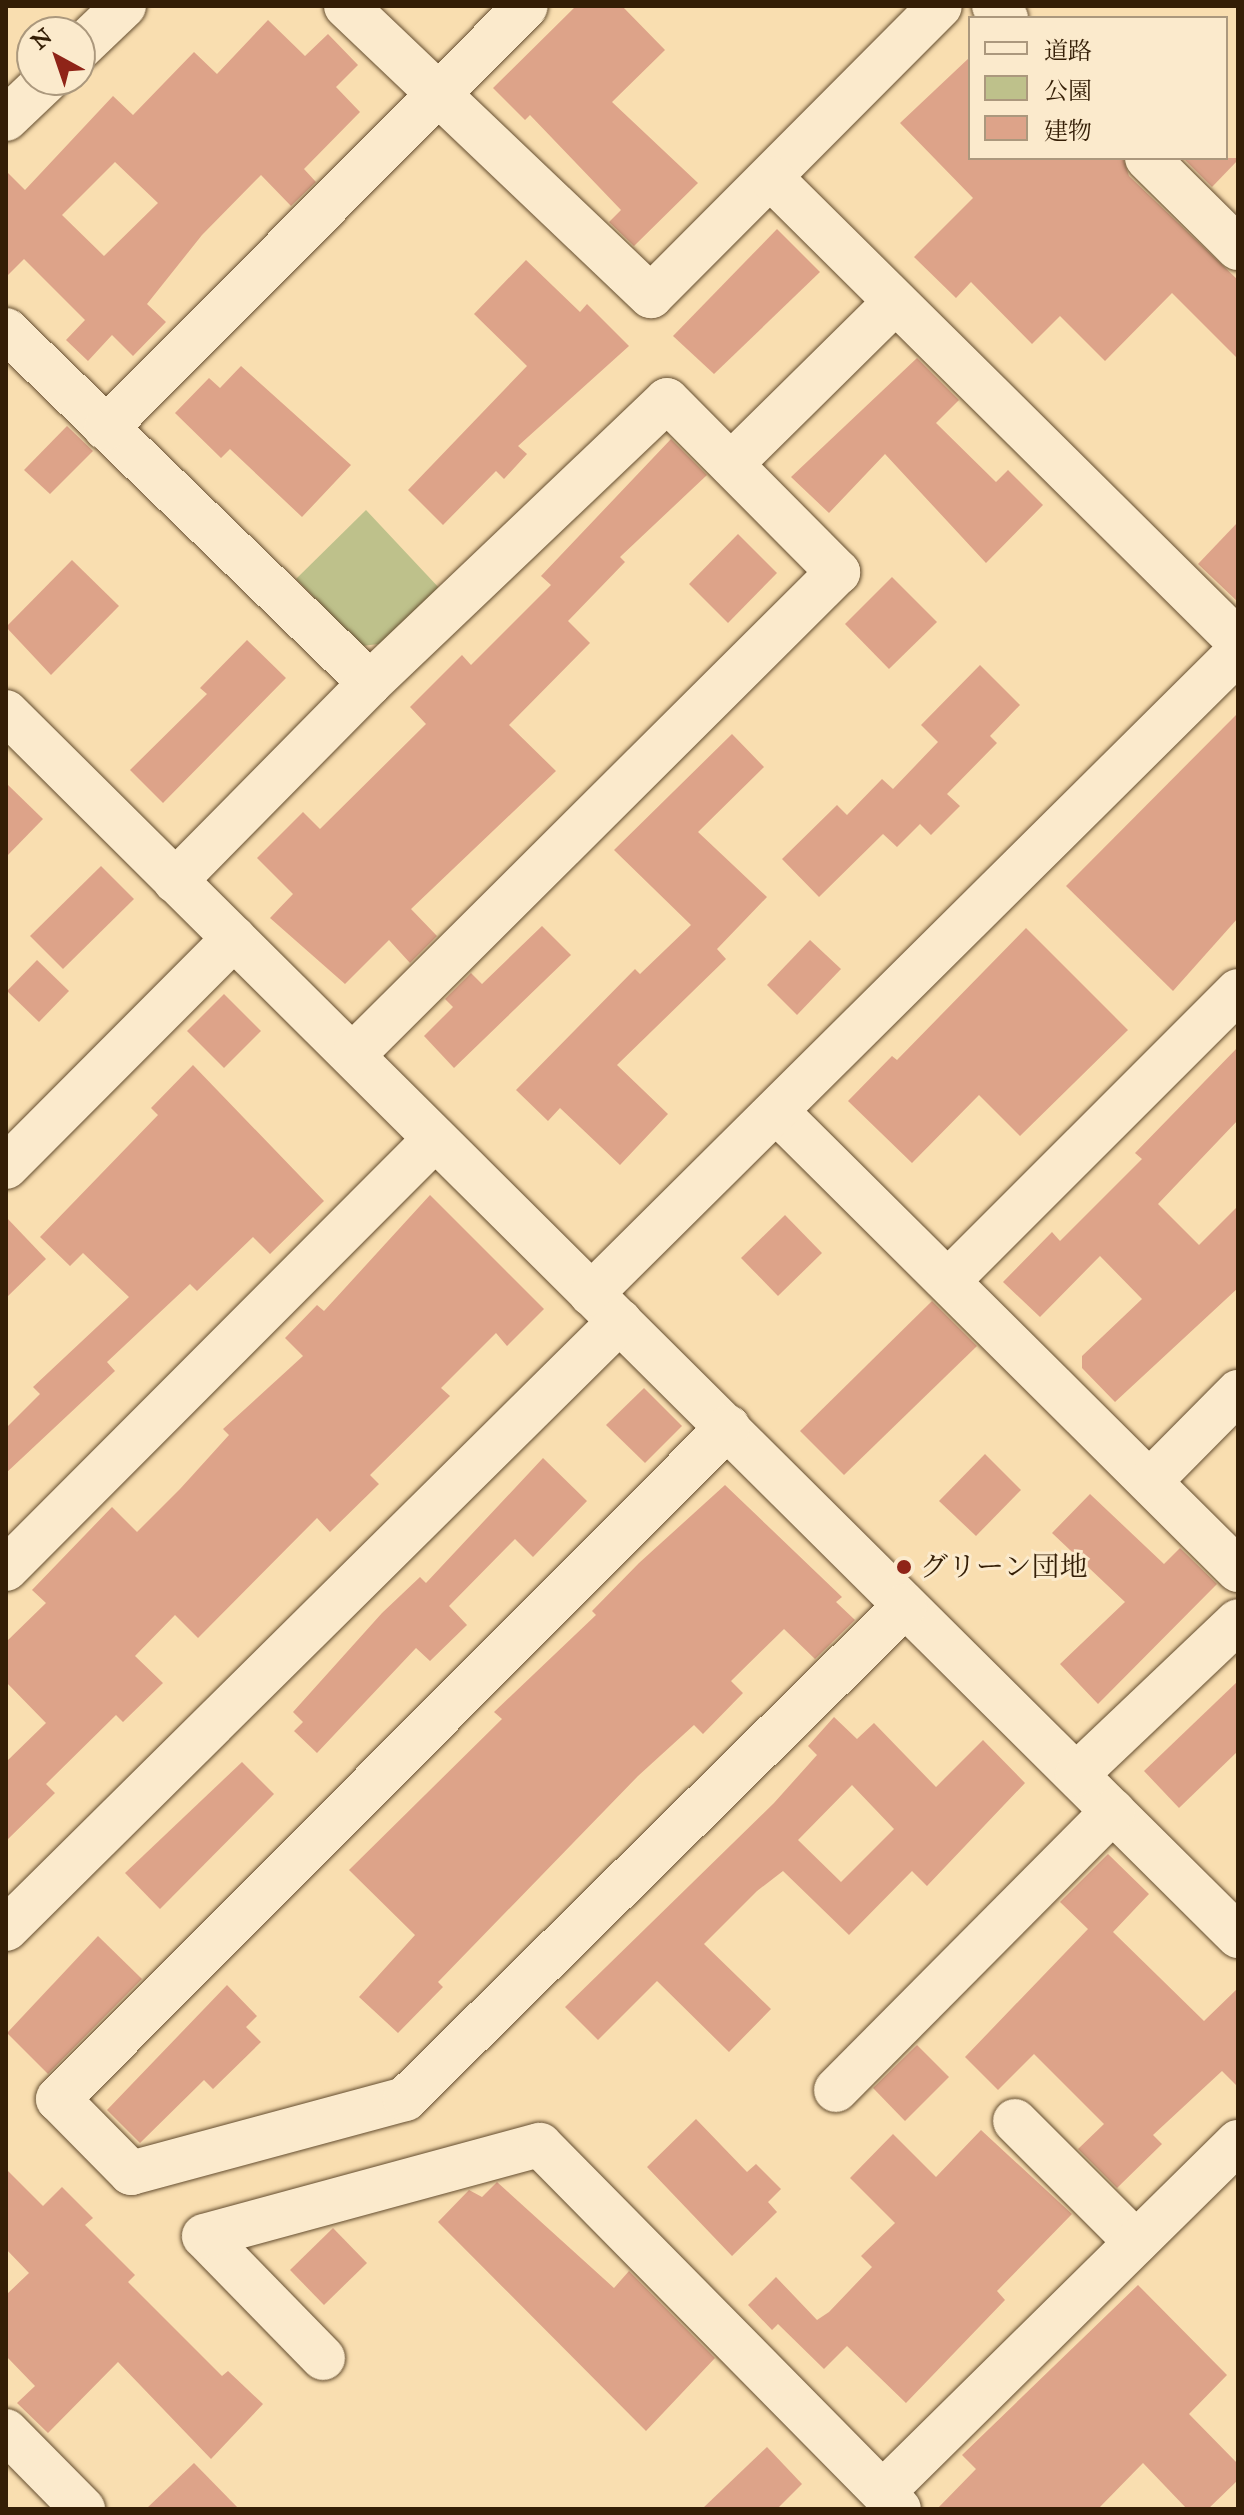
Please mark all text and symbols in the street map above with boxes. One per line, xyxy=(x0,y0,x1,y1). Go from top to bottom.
north arrow xyxy=(16,16,96,96)
legend xyxy=(968,16,1228,160)
text: N xyxy=(26,22,57,55)
text: 道路 xyxy=(1044,36,1092,66)
text: 公園 xyxy=(1044,76,1092,106)
text: 建物 xyxy=(1044,116,1092,146)
place label: グリーン団地 xyxy=(920,1550,1088,1584)
marker: グリーン団地 xyxy=(895,1558,913,1576)

